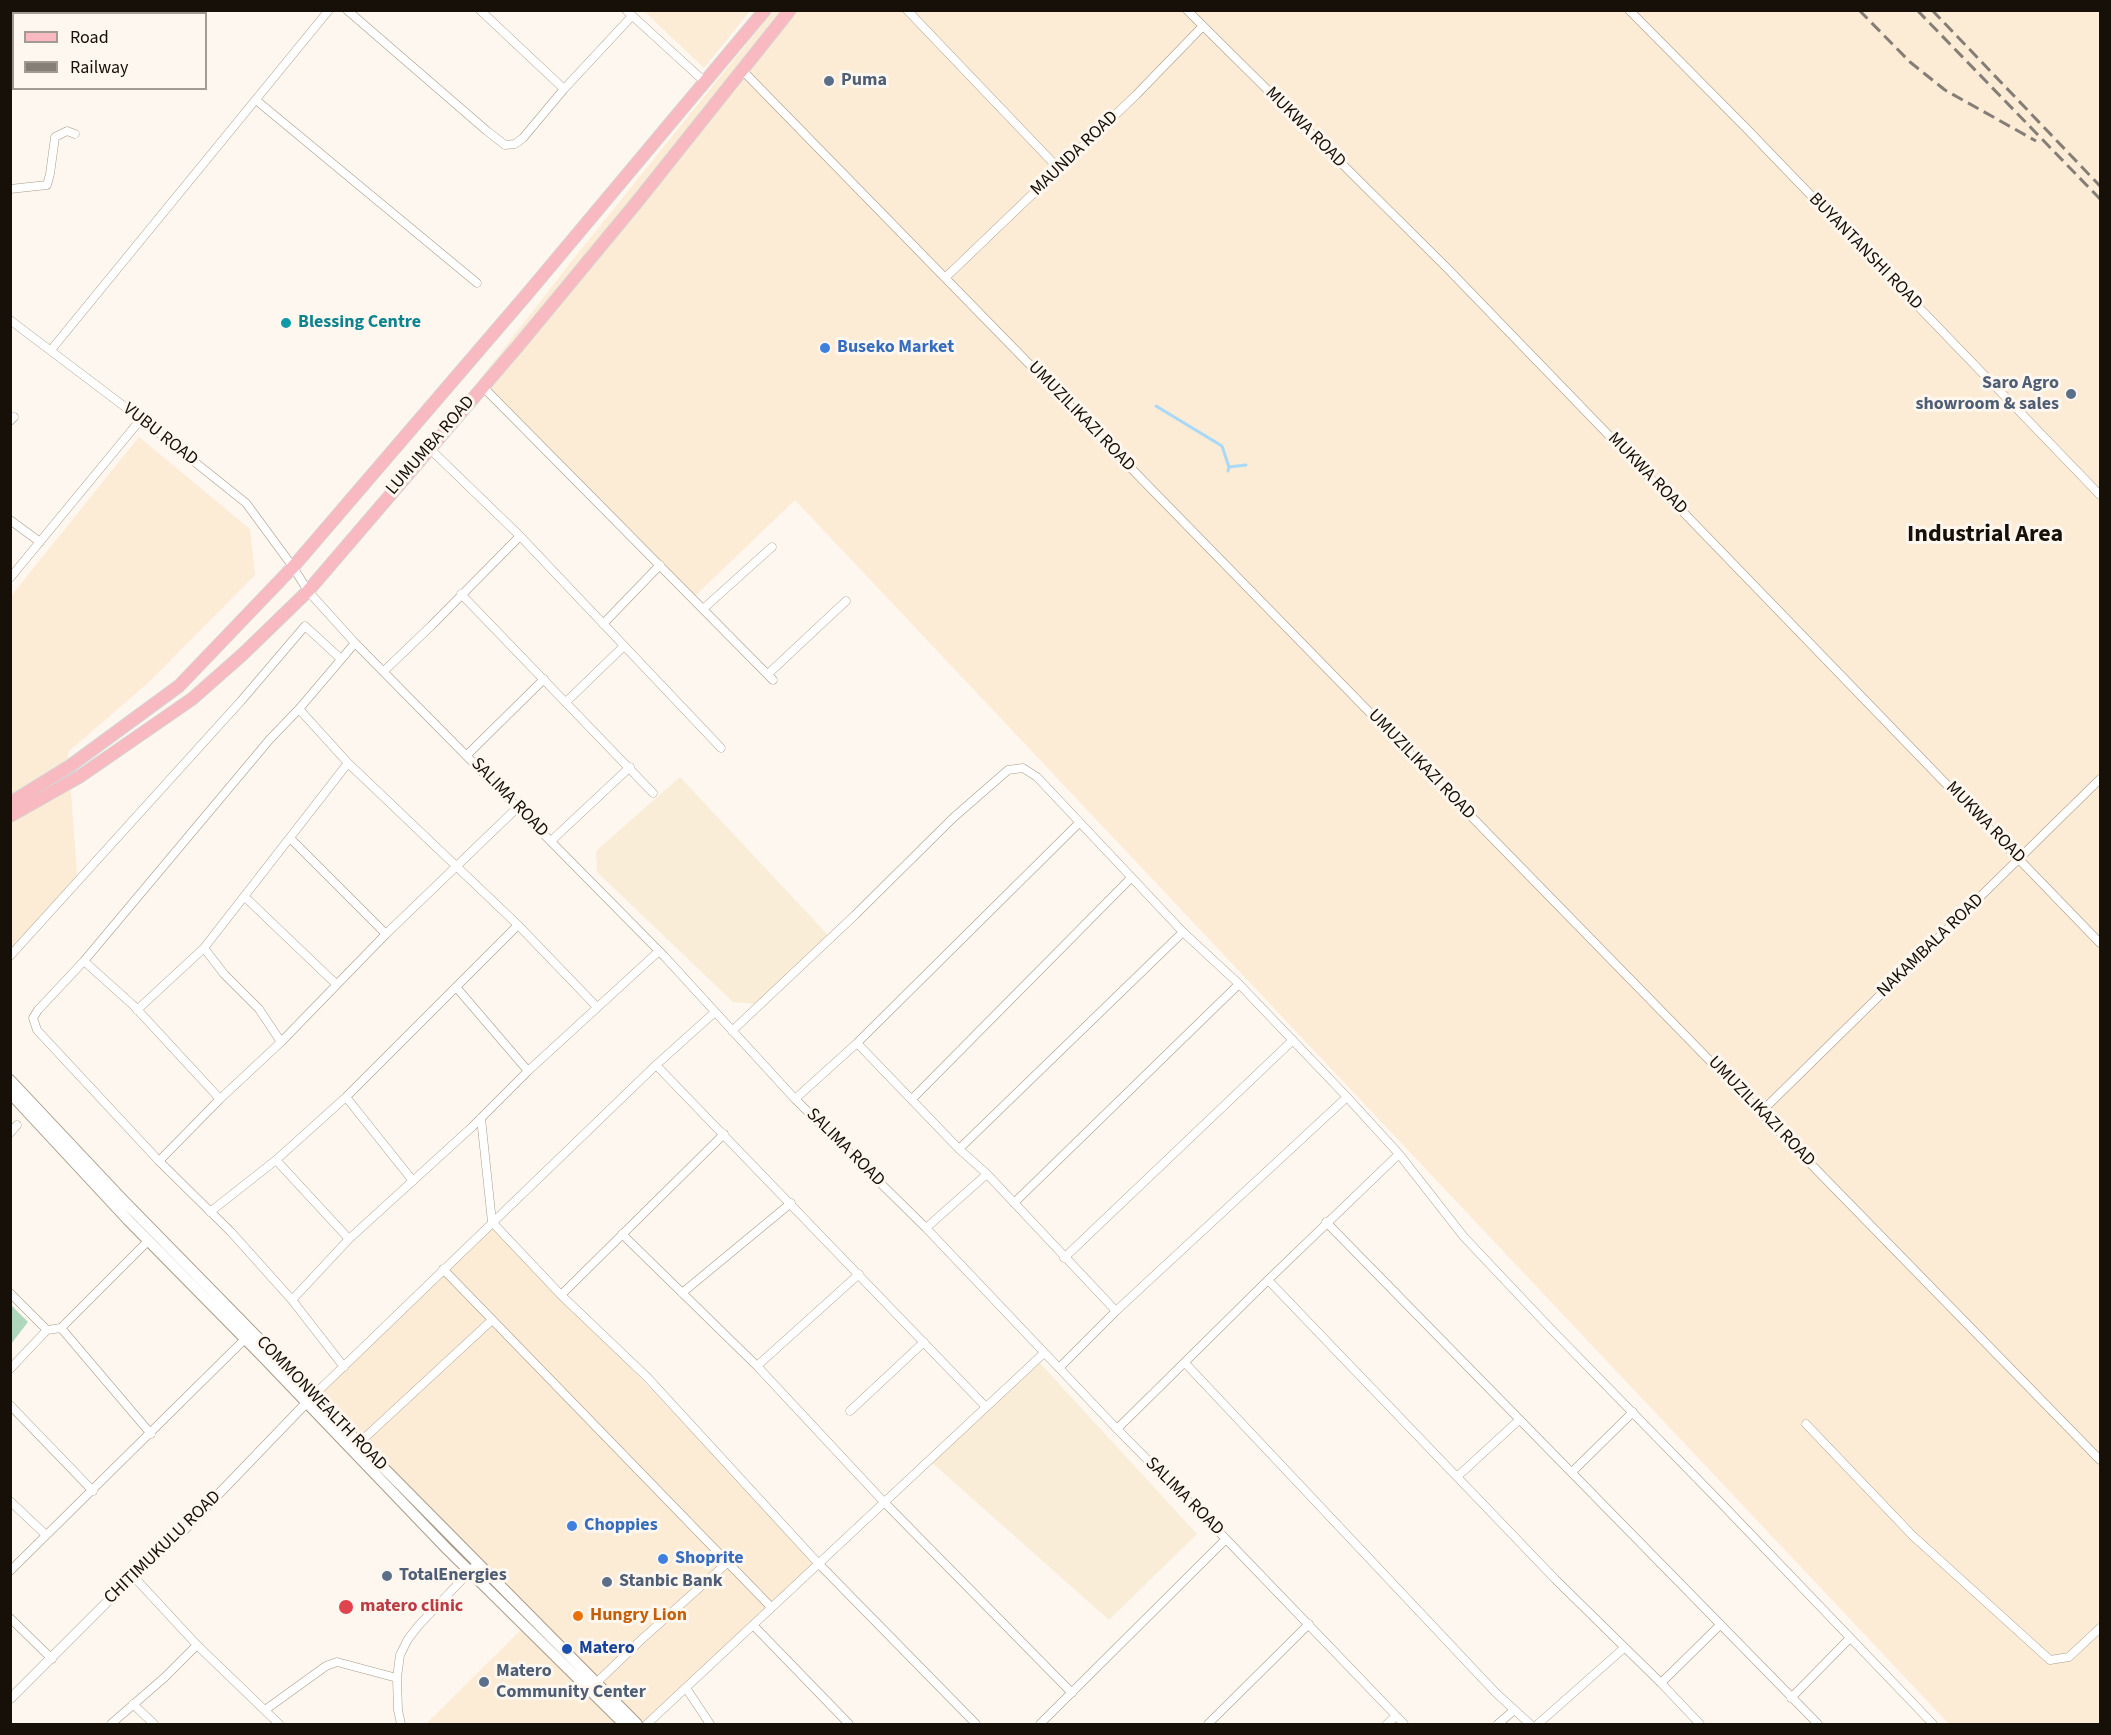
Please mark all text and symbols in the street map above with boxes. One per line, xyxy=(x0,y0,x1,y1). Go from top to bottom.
legend xyxy=(12,12,207,90)
text: Road xyxy=(70,25,109,50)
text: Railway xyxy=(70,55,129,80)
place label: Puma xyxy=(841,70,887,92)
marker: Puma xyxy=(822,74,836,88)
street label: MUKWA ROAD xyxy=(1260,83,1350,173)
street label: MAUNDA ROAD xyxy=(1027,107,1123,201)
street label: BUYANTANSHI ROAD xyxy=(1804,189,1926,315)
place label: Blessing Centre xyxy=(298,312,421,334)
marker: Blessing Centre xyxy=(279,316,293,330)
place label: Buseko Market xyxy=(837,337,954,359)
marker: Buseko Market xyxy=(818,341,832,355)
street label: UMUZILIKAZI ROAD xyxy=(1023,357,1139,477)
place label: Saro Agro showroom & sales xyxy=(1915,373,2059,416)
marker: Saro Agro showroom & sales xyxy=(2064,387,2078,401)
street label: LUMUMBA ROAD xyxy=(382,392,480,500)
street label: VUBU ROAD xyxy=(118,399,202,471)
street label: MUKWA ROAD xyxy=(1603,429,1691,519)
district label: Industrial Area xyxy=(1907,522,2063,550)
street label: UMUZILIKAZI ROAD xyxy=(1363,705,1479,825)
street label: SALIMA ROAD xyxy=(466,754,552,842)
street label: MUKWA ROAD xyxy=(1941,778,2029,868)
street label: NAKAMBALA ROAD xyxy=(1873,890,1989,1002)
street label: UMUZILIKAZI ROAD xyxy=(1703,1052,1819,1172)
street label: SALIMA ROAD xyxy=(801,1104,889,1192)
street label: COMMONWEALTH ROAD xyxy=(251,1332,391,1476)
street label: SALIMA ROAD xyxy=(1140,1453,1228,1541)
street label: CHITIMUKULU ROAD xyxy=(100,1487,226,1609)
place label: Choppies xyxy=(584,1515,658,1537)
marker: Choppies xyxy=(565,1519,579,1533)
place label: Shoprite xyxy=(675,1548,744,1570)
marker: Shoprite xyxy=(656,1552,670,1566)
place label: TotalEnergies xyxy=(399,1565,507,1587)
marker: TotalEnergies xyxy=(380,1569,394,1583)
place label: Stanbic Bank xyxy=(619,1571,723,1593)
marker: Stanbic Bank xyxy=(600,1575,614,1589)
place label: matero clinic xyxy=(360,1596,463,1618)
marker: matero clinic xyxy=(337,1598,355,1616)
place label: Hungry Lion xyxy=(590,1605,687,1627)
marker: Hungry Lion xyxy=(571,1609,585,1623)
place label: Matero xyxy=(579,1638,635,1660)
marker: Matero xyxy=(560,1642,574,1656)
place label: Matero Community Center xyxy=(496,1661,646,1704)
marker: Matero Community Center xyxy=(477,1675,491,1689)

